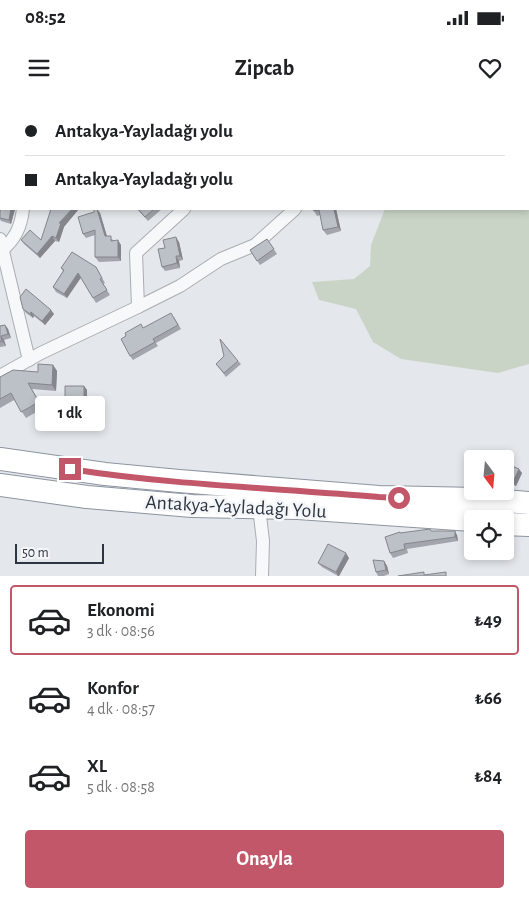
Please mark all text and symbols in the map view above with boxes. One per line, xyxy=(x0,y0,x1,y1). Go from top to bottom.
text: 08:52 xyxy=(25,8,66,27)
icon: menu xyxy=(25,54,53,82)
icon: heart xyxy=(476,54,504,82)
text: Zipcab xyxy=(235,57,294,79)
text: Antakya-Yayladağı yolu xyxy=(55,122,233,141)
text: Antakya-Yayladağı yolu xyxy=(55,170,233,189)
callout: 1 dk xyxy=(35,396,105,432)
text: 1 dk xyxy=(58,405,82,421)
north arrow xyxy=(464,450,514,500)
map controls xyxy=(464,450,514,560)
route end xyxy=(59,458,81,480)
route start xyxy=(388,487,410,509)
street label: Antakya-Yayladağı Yolu xyxy=(145,492,327,522)
button: locate xyxy=(464,510,514,560)
scale bar xyxy=(15,540,104,564)
text: 50 m xyxy=(22,546,49,560)
icon: car xyxy=(27,598,72,643)
text: Ekonomi xyxy=(87,601,155,620)
text: ₺49 xyxy=(474,611,502,630)
text: 3 dk · 08:56 xyxy=(87,623,155,639)
icon: car xyxy=(27,676,72,721)
text: Konfor xyxy=(87,679,139,698)
text: ₺66 xyxy=(475,689,502,708)
text: 4 dk · 08:57 xyxy=(87,701,155,717)
icon: car xyxy=(27,754,72,799)
text: XL xyxy=(87,757,107,776)
text: ₺84 xyxy=(474,767,502,786)
text: 5 dk · 08:58 xyxy=(87,779,155,795)
button: Onayla xyxy=(25,830,504,888)

